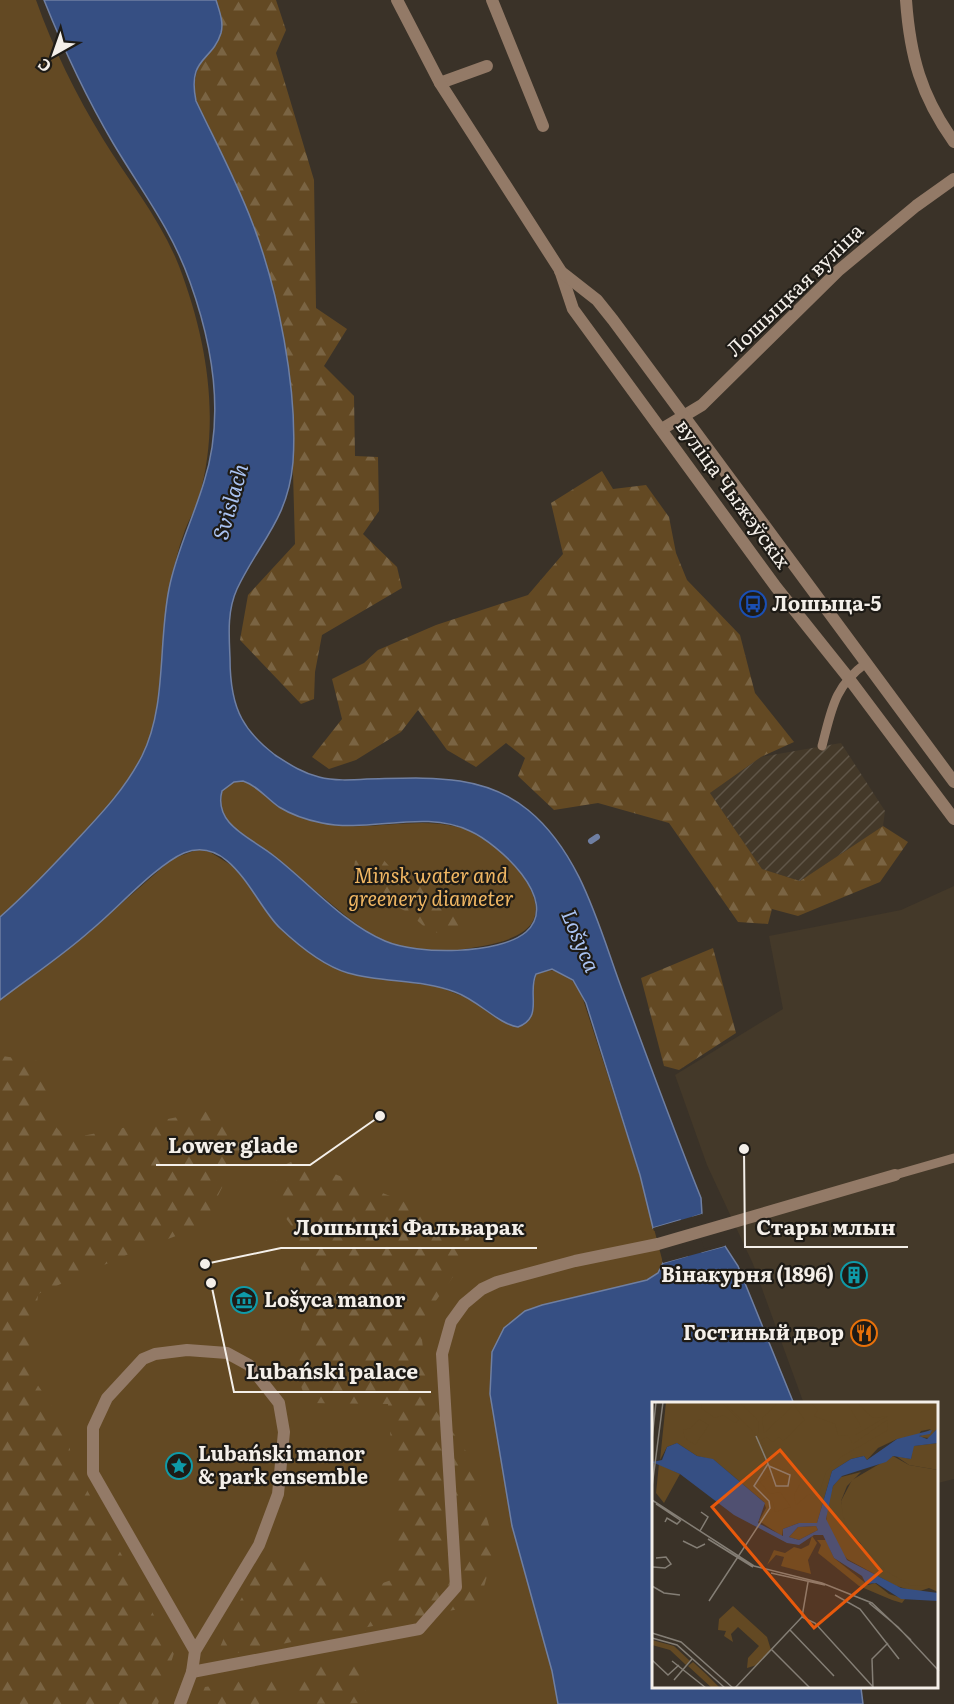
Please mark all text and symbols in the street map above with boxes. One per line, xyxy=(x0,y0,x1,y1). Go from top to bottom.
north arrow xyxy=(24,24,84,84)
text: С xyxy=(32,53,56,79)
street label: Лошыцкая вуліца xyxy=(718,215,869,362)
street label: вуліца Чыжэўскіх xyxy=(670,412,800,575)
water label: Svislach xyxy=(203,459,254,543)
place label: Лошыца-5 xyxy=(772,587,881,617)
bus stop icon: Лошыца-5 xyxy=(738,589,768,619)
park label: Minsk water and greenery diameter xyxy=(348,859,514,912)
water label: Lošyca xyxy=(555,904,609,976)
callout: Lower glade xyxy=(156,1126,310,1165)
text: Lower glade xyxy=(168,1128,298,1159)
callout: Стары млын xyxy=(745,1208,908,1247)
callout: Лошыцкі Фальварак xyxy=(281,1209,537,1248)
text: Лошыцкі Фальварак xyxy=(293,1210,525,1241)
text: Стары млын xyxy=(756,1210,896,1241)
place label: Вінакурня (1896) xyxy=(661,1258,834,1288)
building icon: Вінакурня (1896) xyxy=(839,1260,869,1290)
place label: Lošyca manor xyxy=(264,1283,406,1313)
museum icon: Lošyca manor xyxy=(229,1285,259,1315)
place label: Гостиный двор xyxy=(683,1316,844,1346)
restaurant icon: Гостиный двор xyxy=(849,1318,879,1348)
callout: Lubański palace xyxy=(234,1353,431,1392)
text: Lubański palace xyxy=(246,1354,418,1385)
inset map xyxy=(652,1402,939,1689)
place label: Lubański manor & park ensemble xyxy=(198,1437,368,1490)
place icon: Lubański manor & park ensemble xyxy=(164,1451,194,1481)

